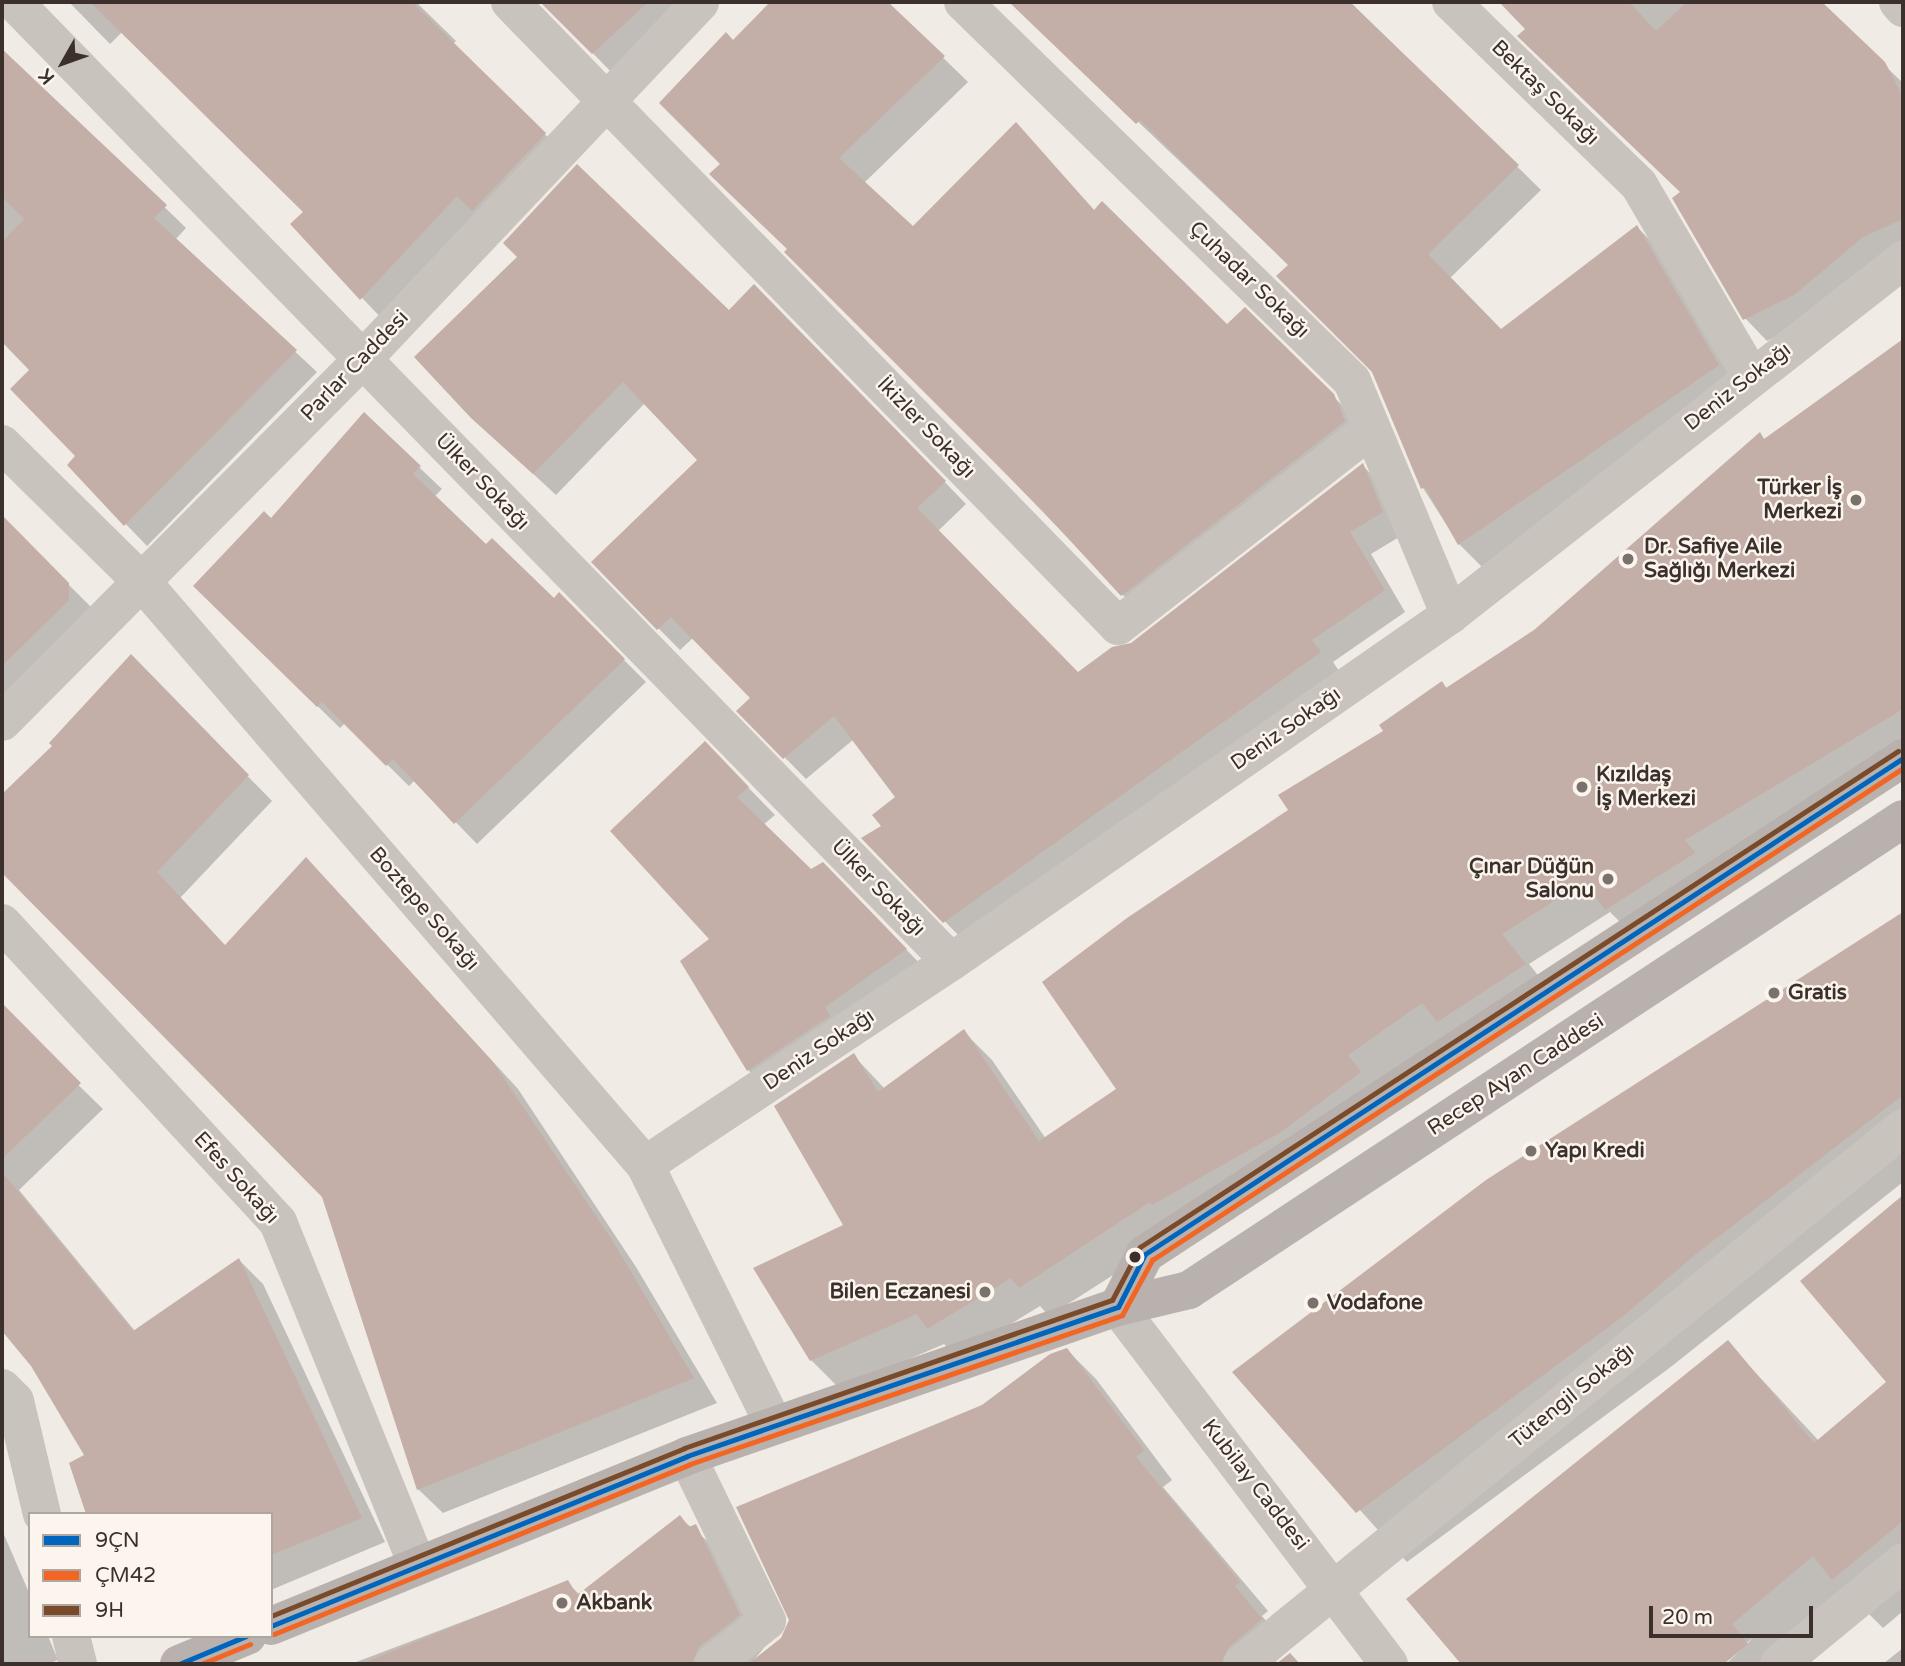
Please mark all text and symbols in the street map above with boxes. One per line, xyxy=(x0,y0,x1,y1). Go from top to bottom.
north arrow xyxy=(28,28,98,98)
street label: Bektaş Sokağı xyxy=(1486,35,1604,151)
text: K xyxy=(34,65,59,88)
street label: Çuhadar Sokağı xyxy=(1184,216,1314,344)
street label: Parlar Caddesi xyxy=(296,305,414,427)
street label: Deniz Sokağı xyxy=(1680,338,1796,436)
street label: İkizler Sokağı xyxy=(872,372,980,484)
street label: Ülker Sokağı xyxy=(430,428,534,536)
place label: Türker İş Merkezi xyxy=(1757,475,1842,525)
marker: Türker İş Merkezi xyxy=(1848,492,1864,508)
place label: Dr. Safiye Aile Sağlığı Merkezi xyxy=(1644,534,1795,584)
marker: Dr. Safiye Aile Sağlığı Merkezi xyxy=(1618,549,1638,569)
street label: Deniz Sokağı xyxy=(1226,682,1346,776)
place label: Kızıldaş İş Merkezi xyxy=(1596,762,1696,812)
marker: Kızıldaş İş Merkezi xyxy=(1574,779,1590,795)
street label: Ülker Sokağı xyxy=(826,834,930,942)
street label: Boztepe Sokağı xyxy=(364,842,484,976)
place label: Çınar Düğün Salonu xyxy=(1469,854,1594,904)
marker: Çınar Düğün Salonu xyxy=(1600,871,1616,887)
place label: Gratis xyxy=(1788,980,1847,1006)
marker: Gratis xyxy=(1766,985,1782,1001)
street label: Deniz Sokağı xyxy=(759,1004,879,1096)
street label: Recep Ayan Caddesi xyxy=(1423,1009,1609,1141)
street label: Efes Sokağı xyxy=(188,1127,284,1229)
place label: Yapı Kredi xyxy=(1545,1138,1645,1164)
marker: Yapı Kredi xyxy=(1523,1143,1539,1159)
unlabelled marker xyxy=(1128,1250,1142,1264)
place label: Bilen Eczanesi xyxy=(829,1279,971,1305)
marker: Bilen Eczanesi xyxy=(977,1284,993,1300)
place label: Vodafone xyxy=(1327,1290,1423,1316)
marker: Vodafone xyxy=(1305,1295,1321,1311)
street label: Tütengil Sokağı xyxy=(1505,1338,1639,1454)
street label: Kubilay Caddesi xyxy=(1196,1415,1314,1555)
legend xyxy=(28,1512,273,1638)
text: 9ÇN xyxy=(95,1528,140,1553)
text: ÇM42 xyxy=(95,1563,156,1588)
place label: Akbank xyxy=(576,1590,652,1616)
scale bar xyxy=(1653,1592,1818,1636)
marker: Akbank xyxy=(554,1595,570,1611)
text: 9H xyxy=(95,1598,124,1623)
text: 20 m xyxy=(1662,1605,1713,1630)

